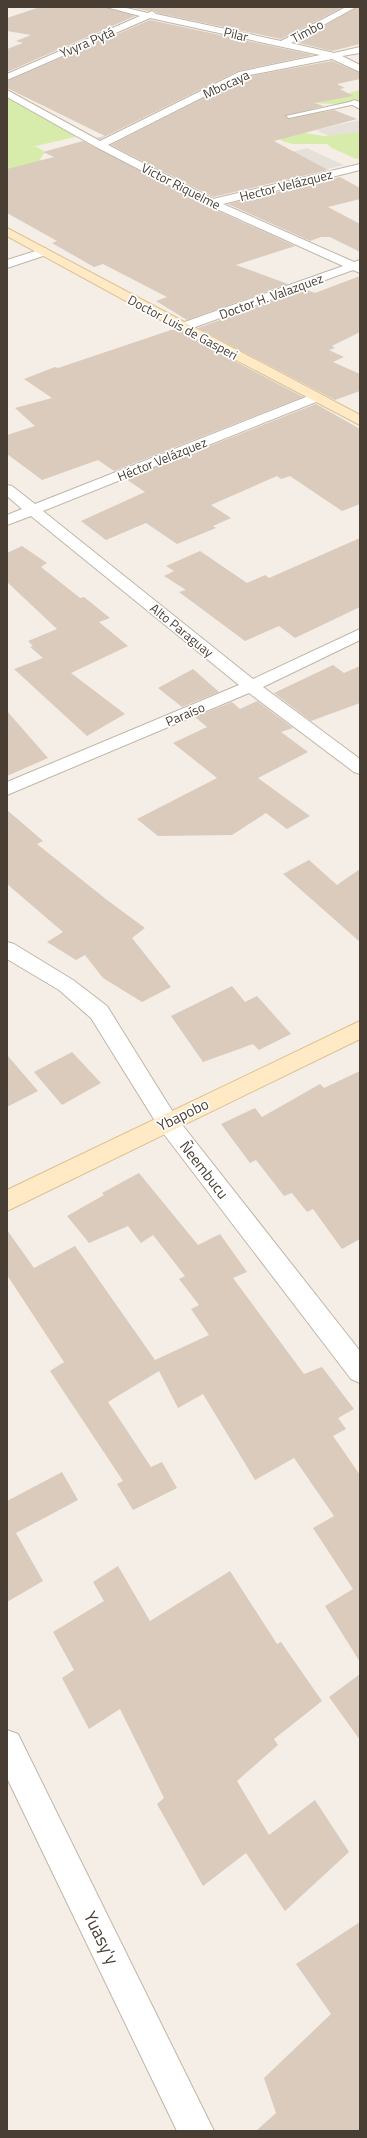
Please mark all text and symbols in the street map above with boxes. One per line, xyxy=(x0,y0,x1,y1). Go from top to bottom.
street label: Timbo xyxy=(287,14,327,48)
street label: Yvyra Pytá xyxy=(56,21,118,63)
street label: Pilar xyxy=(222,21,251,47)
street label: Mbocaya xyxy=(199,64,253,104)
street label: Victor Riquelme xyxy=(138,157,224,215)
street label: Hector Velázquez xyxy=(237,164,335,206)
street label: Doctor H. Valazquez xyxy=(216,268,326,324)
street label: Doctor Luis de Gasperi xyxy=(124,289,242,365)
street label: Héctor Velázquez xyxy=(114,432,210,486)
street label: Alto Paraguay xyxy=(146,598,218,662)
street label: Paraíso xyxy=(162,697,208,731)
street label: Ybapobo xyxy=(153,1092,213,1137)
street label: Ñeembucu xyxy=(174,1136,234,1204)
street label: Yuasy'y xyxy=(77,1906,126,1969)

